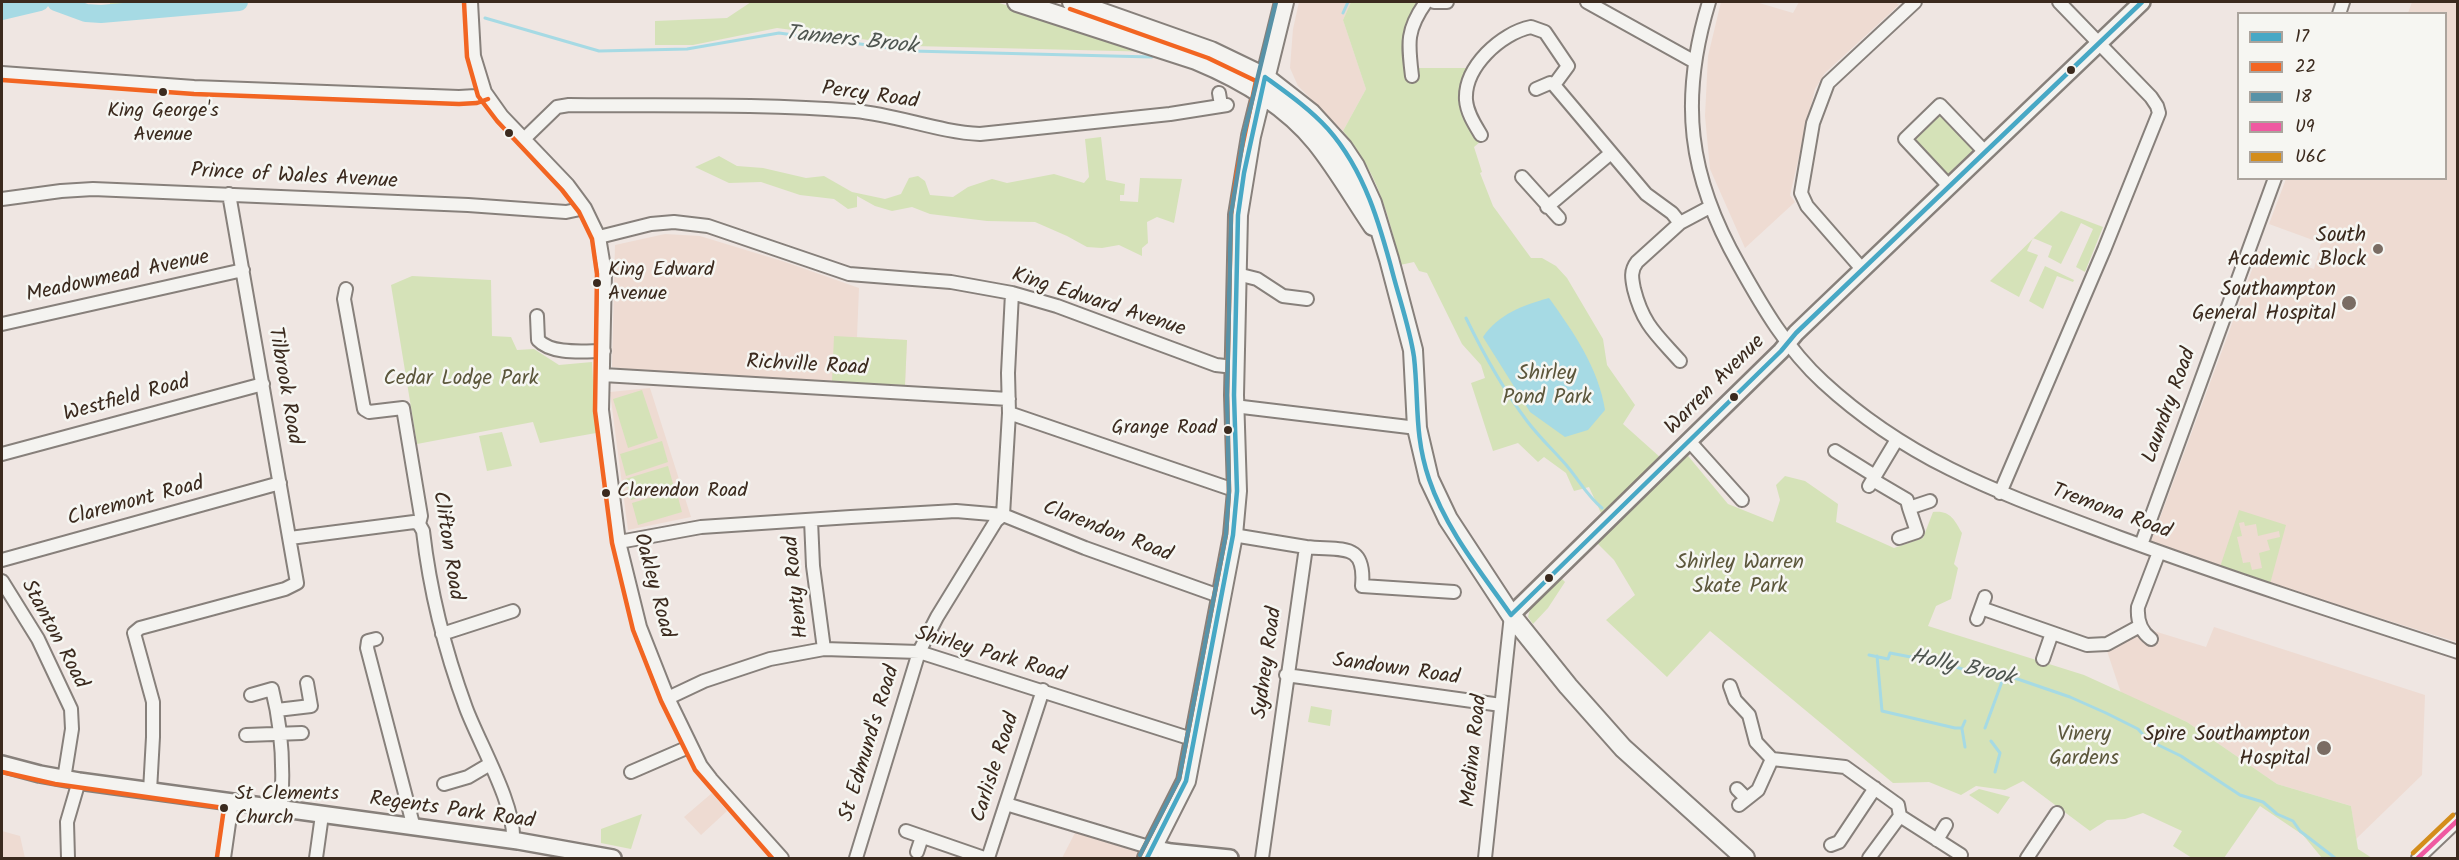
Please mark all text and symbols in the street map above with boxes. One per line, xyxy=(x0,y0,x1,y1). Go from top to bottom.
legend xyxy=(2237,12,2447,180)
water label: Tanners Brook xyxy=(784,22,918,62)
text: 17 xyxy=(2295,23,2309,52)
text: 22 xyxy=(2295,53,2316,82)
unlabelled marker xyxy=(2065,64,2077,76)
street label: Percy Road xyxy=(820,78,920,116)
text: 18 xyxy=(2295,83,2312,112)
marker: King George's Avenue xyxy=(157,86,169,98)
place label: King George's Avenue xyxy=(107,101,219,148)
text: U9 xyxy=(2295,113,2315,142)
unlabelled marker xyxy=(503,127,515,139)
text: U6C xyxy=(2295,143,2327,172)
street label: Prince of Wales Avenue xyxy=(190,160,398,196)
place label: South Academic Block xyxy=(2227,224,2366,274)
marker: South Academic Block xyxy=(2371,242,2385,256)
street label: Meadowmead Avenue xyxy=(24,246,212,310)
place label: King Edward Avenue xyxy=(608,260,714,307)
street label: King Edward Avenue xyxy=(1008,264,1188,344)
marker: King Edward Avenue xyxy=(591,277,603,289)
place label: Southampton General Hospital xyxy=(2192,278,2336,328)
marker: Southampton General Hospital xyxy=(2340,294,2358,312)
street label: Tilbrook Road xyxy=(260,325,306,447)
street label: Warren Avenue xyxy=(1661,331,1771,441)
street label: Laundry Road xyxy=(2139,345,2203,467)
street label: Richville Road xyxy=(745,351,869,383)
park label: Shirley Pond Park xyxy=(1502,362,1592,412)
park label: Cedar Lodge Park xyxy=(383,367,539,393)
street label: Westfield Road xyxy=(61,371,193,429)
unlabelled marker xyxy=(1728,391,1740,403)
place label: Grange Road xyxy=(1112,418,1217,442)
marker: Grange Road xyxy=(1222,424,1234,436)
street label: Claremont Road xyxy=(65,473,207,533)
street label: Tremona Road xyxy=(2048,480,2174,546)
place label: Clarendon Road xyxy=(617,481,747,505)
marker: Clarendon Road xyxy=(600,487,612,499)
street label: Clifton Road xyxy=(425,490,467,602)
street label: Clarendon Road xyxy=(1039,497,1175,569)
street label: Oakley Road xyxy=(626,531,678,641)
street label: Henty Road xyxy=(780,534,816,640)
park label: Shirley Warren Skate Park xyxy=(1676,551,1804,601)
unlabelled marker xyxy=(1543,572,1555,584)
street label: Stanton Road xyxy=(14,576,92,694)
street label: Sydney Road xyxy=(1249,606,1289,720)
street label: Shirley Park Road xyxy=(912,622,1068,690)
water label: Holly Brook xyxy=(1907,645,2017,693)
street label: Sandown Road xyxy=(1331,650,1461,692)
street label: St Edmund's Road xyxy=(835,663,907,825)
street label: Medina Road xyxy=(1458,693,1494,809)
street label: Carlisle Road xyxy=(967,710,1027,826)
park label: Vinery Gardens xyxy=(2049,723,2119,773)
place label: Spire Southampton Hospital xyxy=(2143,723,2310,773)
marker: Spire Southampton Hospital xyxy=(2315,739,2333,757)
place label: St Clements Church xyxy=(235,784,339,831)
street label: Regents Park Road xyxy=(368,788,536,836)
marker: St Clements Church xyxy=(218,802,230,814)

